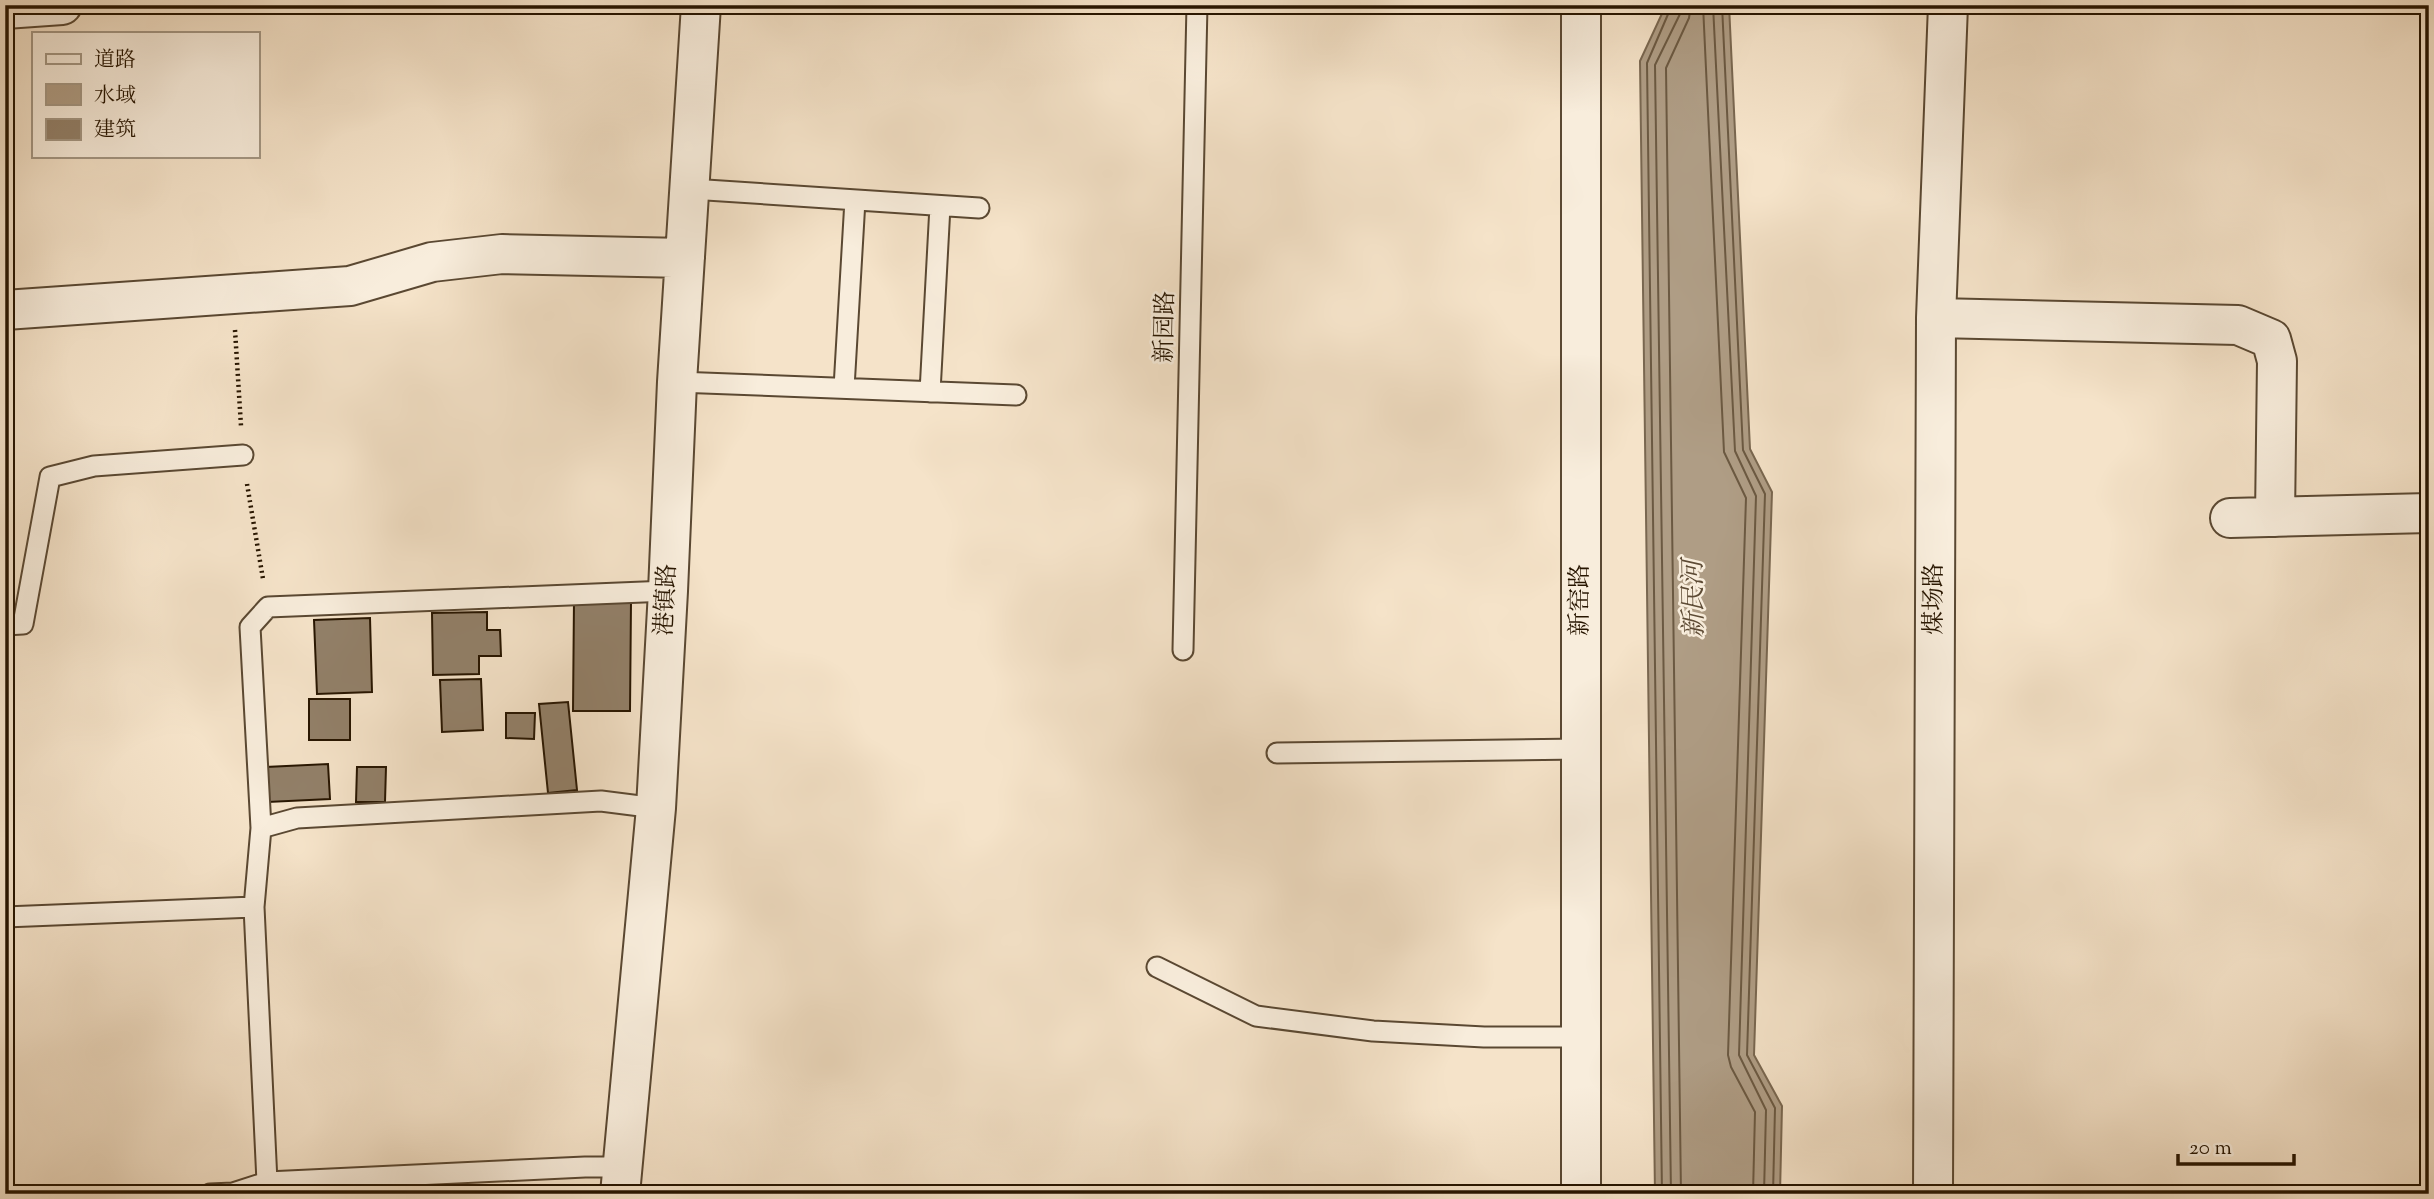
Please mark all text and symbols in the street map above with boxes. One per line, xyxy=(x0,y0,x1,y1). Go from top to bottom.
legend xyxy=(32,32,259,158)
text: 道路 xyxy=(94,46,136,76)
text: 水域 xyxy=(94,82,136,112)
text: 建筑 xyxy=(94,116,136,146)
street label: 新园路 xyxy=(1148,291,1184,363)
water label: 新民河 xyxy=(1676,556,1714,638)
street label: 港镇路 xyxy=(648,563,686,637)
street label: 煤场路 xyxy=(1918,563,1952,635)
street label: 新窑路 xyxy=(1564,564,1598,636)
scale bar xyxy=(2178,1122,2294,1166)
text: 20 m xyxy=(2189,1134,2232,1164)

